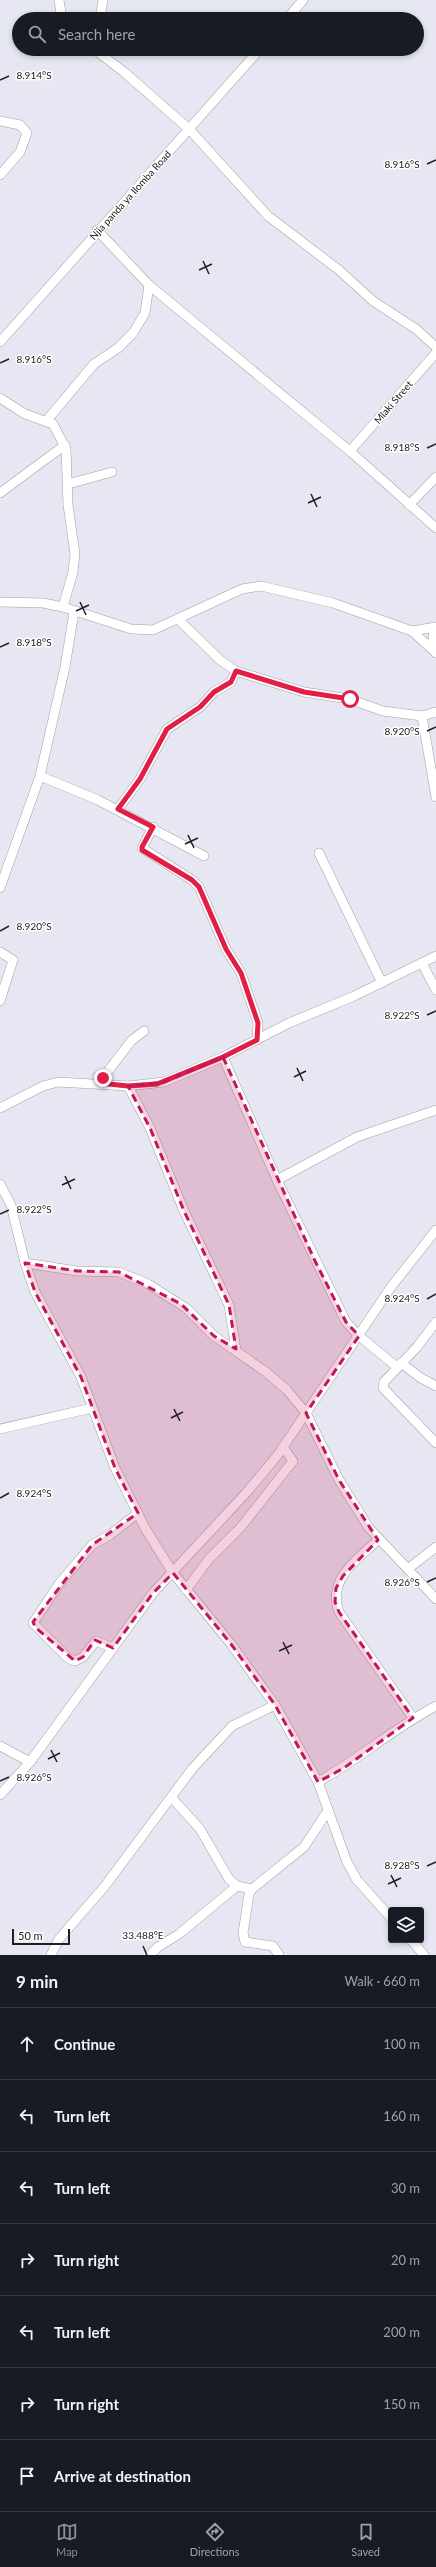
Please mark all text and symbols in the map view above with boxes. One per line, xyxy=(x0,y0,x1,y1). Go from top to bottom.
search box xyxy=(12,12,424,56)
icon: search xyxy=(26,23,48,45)
text: Search here xyxy=(58,25,135,43)
text: 8.914°S xyxy=(16,69,52,81)
street label: Njia panda ya Ilomba Road xyxy=(87,148,173,242)
text: 8.916°S xyxy=(384,158,420,170)
text: 8.916°S xyxy=(16,353,52,365)
street label: Mlaki Street xyxy=(371,378,415,426)
text: 8.918°S xyxy=(384,441,420,453)
text: 8.918°S xyxy=(16,636,52,648)
route start xyxy=(341,690,359,708)
text: 8.920°S xyxy=(384,725,420,737)
text: 8.920°S xyxy=(16,920,52,932)
text: 8.922°S xyxy=(384,1009,420,1021)
route end xyxy=(94,1069,112,1087)
text: 8.922°S xyxy=(16,1203,52,1215)
text: 8.924°S xyxy=(384,1292,420,1304)
text: 8.924°S xyxy=(16,1487,52,1499)
text: 8.926°S xyxy=(384,1576,420,1588)
text: 8.926°S xyxy=(16,1771,52,1783)
text: 8.928°S xyxy=(384,1859,420,1871)
map controls xyxy=(388,1907,424,1943)
button: layers xyxy=(388,1907,424,1943)
scale bar xyxy=(12,1927,70,1946)
text: 50 m xyxy=(18,1929,43,1942)
text: 33.488°E xyxy=(122,1929,164,1941)
text: 9 min xyxy=(16,1971,58,1992)
text: Walk · 660 m xyxy=(344,1973,420,1989)
icon: ahead xyxy=(16,2033,38,2055)
text: Continue xyxy=(54,2035,115,2053)
text: 100 m xyxy=(383,2036,420,2052)
icon: left xyxy=(16,2105,38,2127)
text: Turn left xyxy=(54,2107,110,2125)
text: 160 m xyxy=(383,2108,420,2124)
icon: left xyxy=(16,2177,38,2199)
text: Turn left xyxy=(54,2179,110,2197)
text: 30 m xyxy=(391,2180,420,2196)
icon: right xyxy=(16,2249,38,2271)
text: Turn right xyxy=(54,2251,119,2269)
text: 20 m xyxy=(391,2252,420,2268)
icon: left xyxy=(16,2321,38,2343)
text: Turn left xyxy=(54,2323,110,2341)
text: 200 m xyxy=(383,2324,420,2340)
icon: right xyxy=(16,2393,38,2415)
text: Turn right xyxy=(54,2395,119,2413)
text: 150 m xyxy=(383,2396,420,2412)
icon: arrive xyxy=(16,2465,38,2487)
text: Arrive at destination xyxy=(54,2467,191,2485)
tab: Map xyxy=(56,2521,78,2558)
tab: Directions xyxy=(190,2521,239,2558)
tab: Saved xyxy=(351,2521,380,2558)

